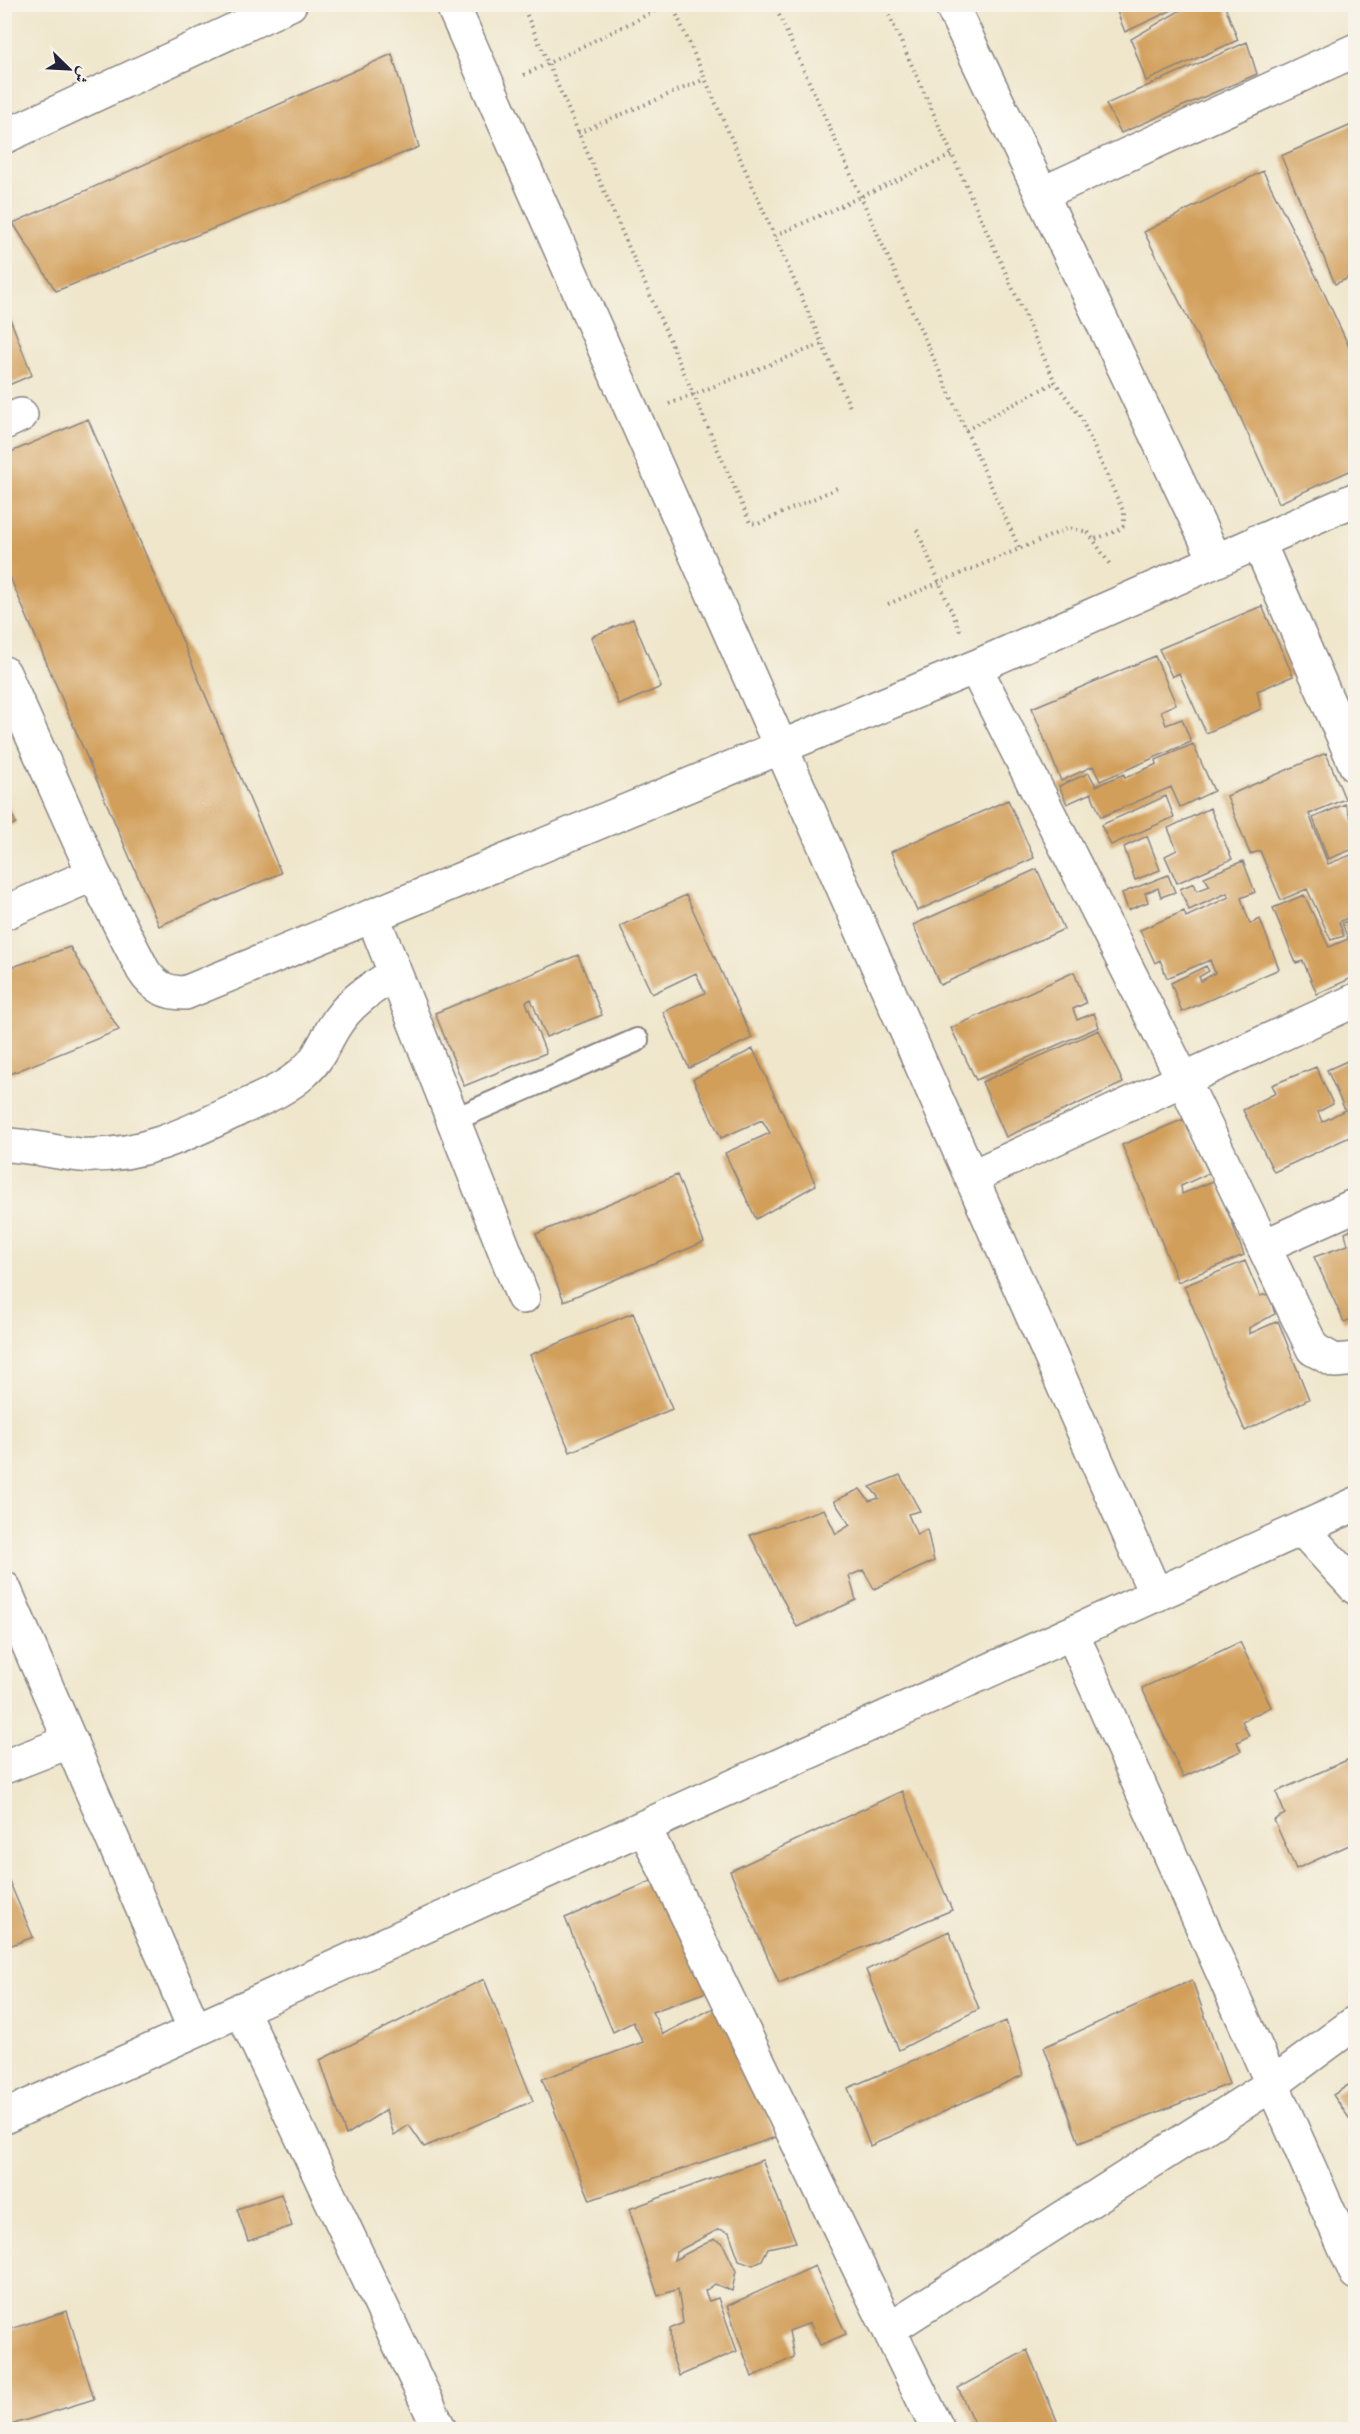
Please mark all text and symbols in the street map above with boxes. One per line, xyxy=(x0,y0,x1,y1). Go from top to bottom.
north arrow xyxy=(39,39,99,99)
text: ش xyxy=(69,63,95,86)

